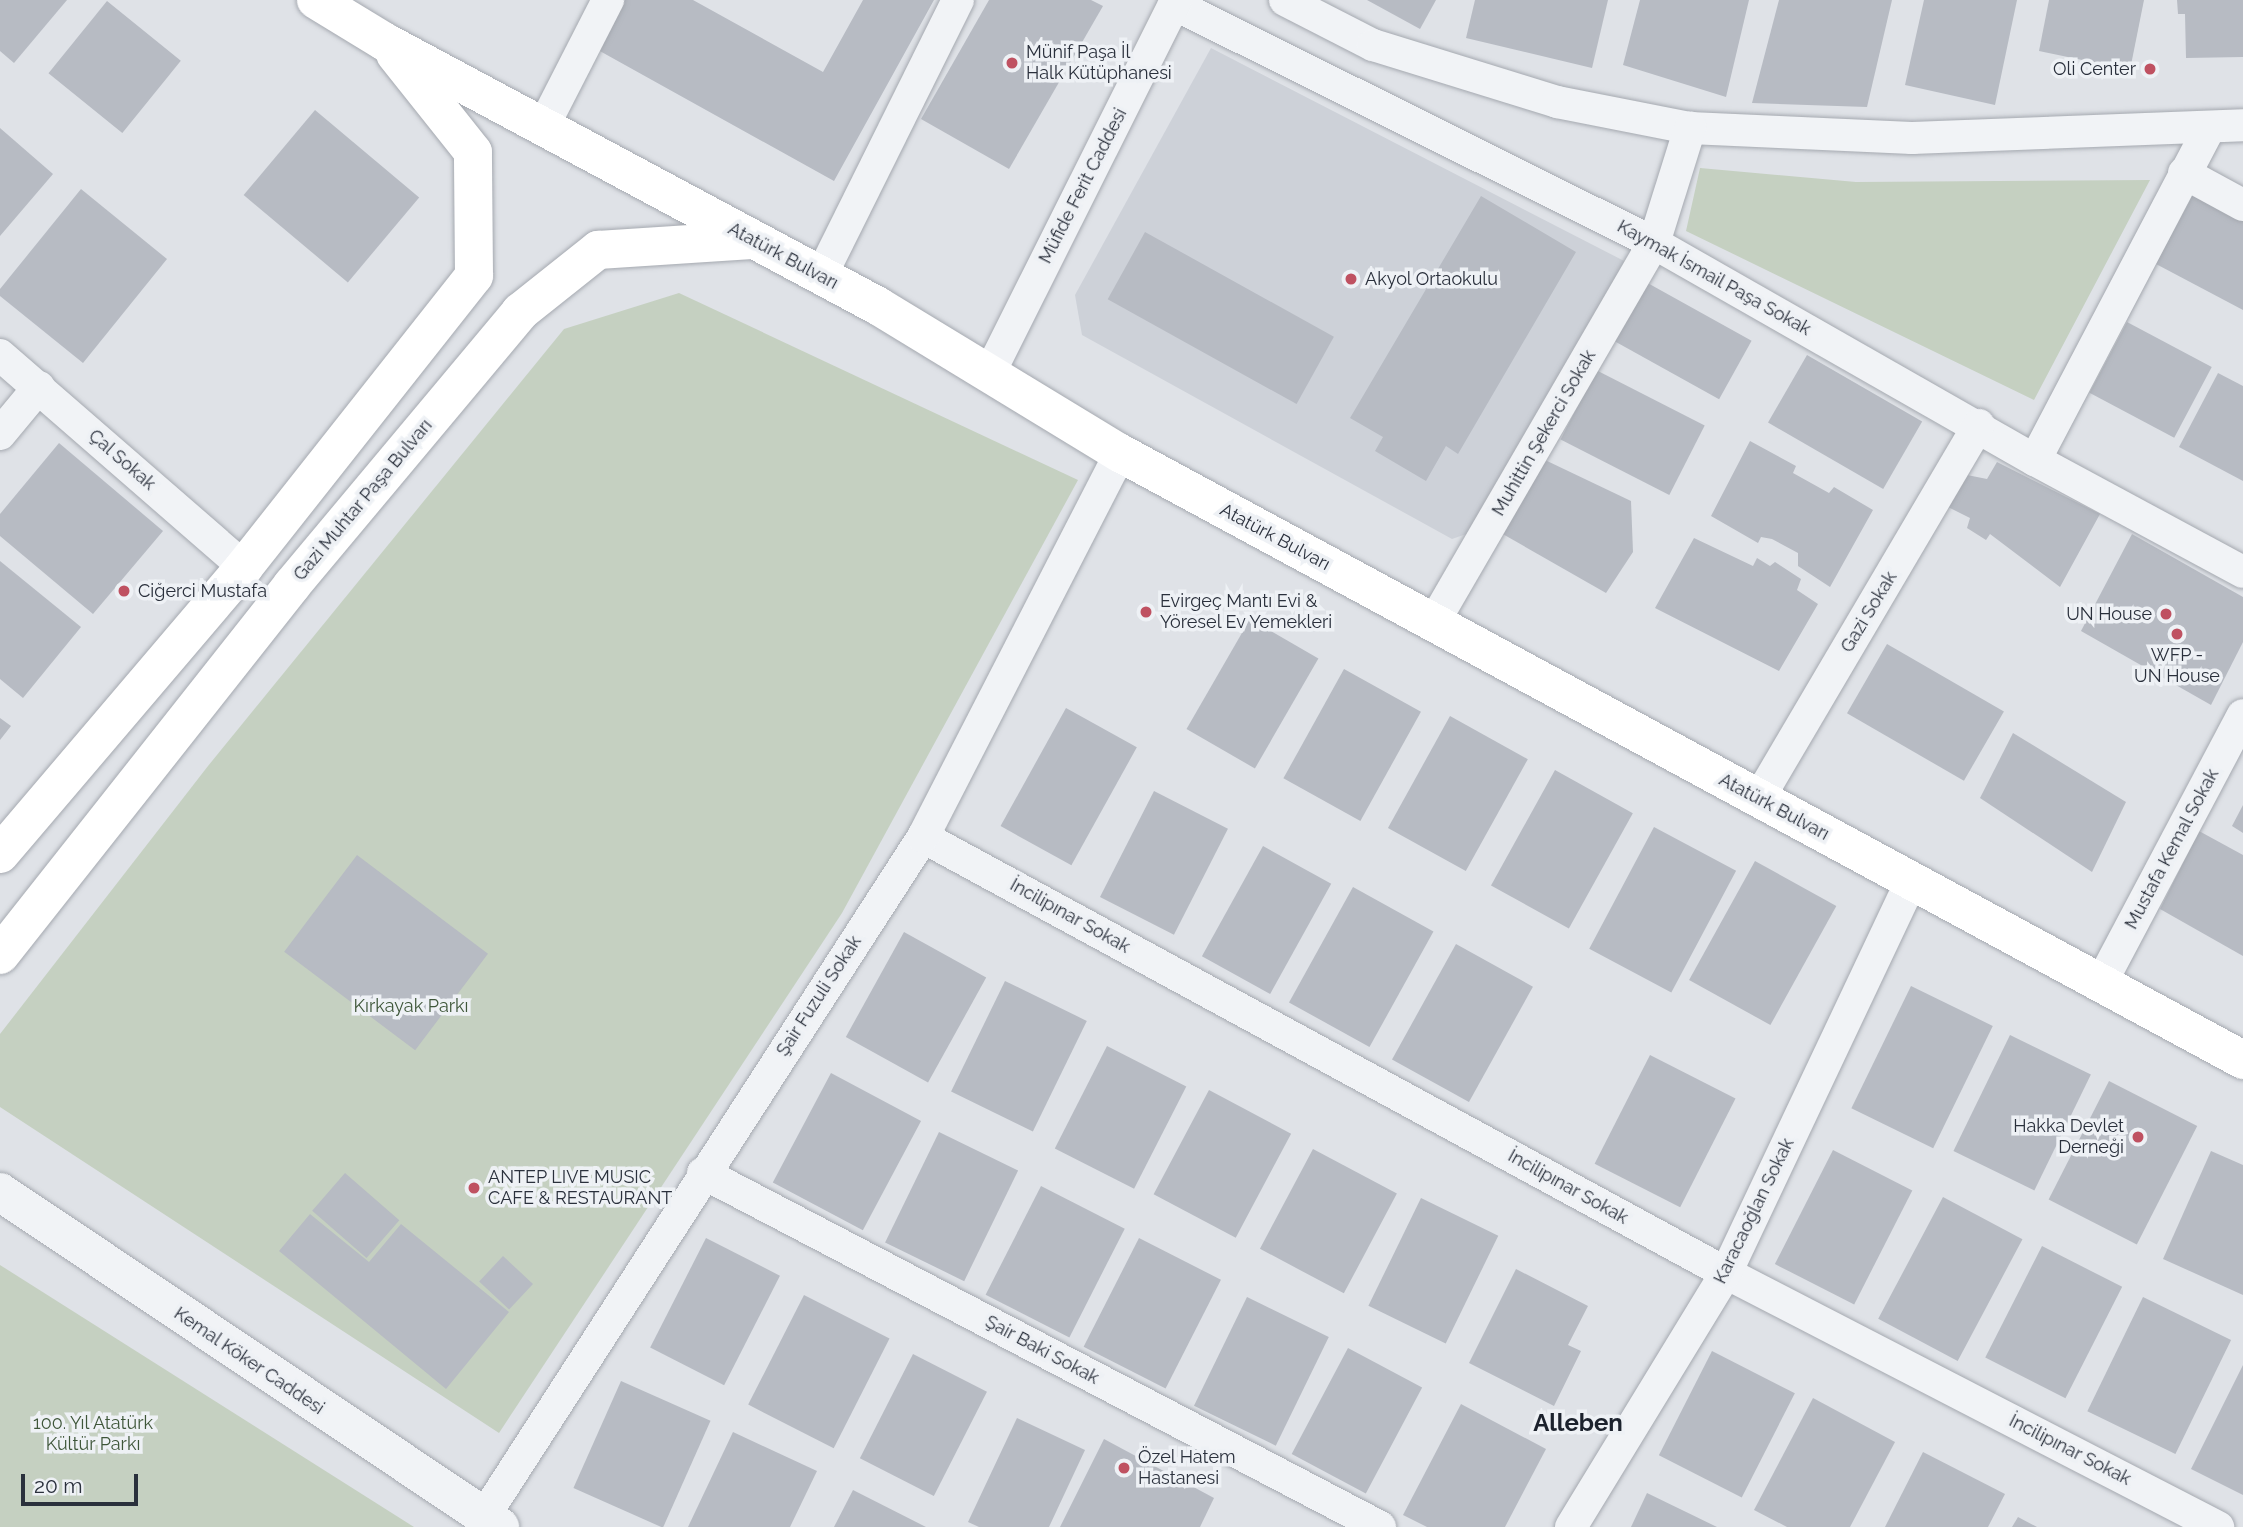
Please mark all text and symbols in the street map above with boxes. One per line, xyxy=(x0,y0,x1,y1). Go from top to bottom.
place label: Münif Paşa İl Halk Kütüphanesi xyxy=(1026,42,1172,84)
marker: Münif Paşa İl Halk Kütüphanesi xyxy=(1004,55,1020,71)
place label: Oli Center xyxy=(2053,58,2136,80)
marker: Oli Center xyxy=(2142,61,2158,77)
street label: Müfide Ferit Caddesi xyxy=(1035,105,1131,267)
street label: Kaymak İsmail Paşa Sokak xyxy=(1613,216,1815,340)
street label: Atatürk Bulvarı xyxy=(724,218,842,294)
place label: Akyol Ortaokulu xyxy=(1365,268,1498,290)
marker: Akyol Ortaokulu xyxy=(1343,271,1359,287)
street label: Muhittin Şekerci Sokak xyxy=(1488,346,1600,520)
street label: Gazi Muhtar Paşa Bulvarı xyxy=(289,415,437,585)
street label: Çal Sokak xyxy=(84,425,160,495)
street label: Atatürk Bulvarı xyxy=(1216,499,1334,575)
street label: Gazi Sokak xyxy=(1836,568,1902,656)
place label: Ciğerci Mustafa xyxy=(138,580,267,602)
marker: Ciğerci Mustafa xyxy=(116,583,132,599)
place label: Evirgeç Mantı Evi & Yöresel Ev Yemekleri xyxy=(1160,591,1334,634)
place label: UN House xyxy=(2066,603,2152,625)
marker: Evirgeç Mantı Evi & Yöresel Ev Yemekleri xyxy=(1138,604,1154,620)
marker: UN House xyxy=(2158,606,2174,622)
marker: WFP - UN House xyxy=(2169,626,2185,642)
place label: WFP - UN House xyxy=(2134,645,2220,688)
street label: Mustafa Kemal Sokak xyxy=(2120,765,2224,933)
street label: Atatürk Bulvarı xyxy=(1715,769,1833,845)
street label: İncilipınar Sokak xyxy=(1006,874,1134,958)
street label: Şair Fuzuli Sokak xyxy=(772,932,866,1060)
park label: Kırkayak Parkı xyxy=(354,995,468,1017)
place label: Hakka Devlet Derneği xyxy=(2013,1116,2124,1158)
marker: Hakka Devlet Derneği xyxy=(2130,1129,2146,1145)
street label: Karacaoğlan Sokak xyxy=(1709,1135,1799,1287)
street label: İncilipınar Sokak xyxy=(1504,1145,1632,1229)
place label: ANTEP LIVE MUSIC CAFE & RESTAURANT xyxy=(488,1167,672,1210)
marker: ANTEP LIVE MUSIC CAFE & RESTAURANT xyxy=(466,1180,482,1196)
street label: Kemal Köker Caddesi xyxy=(169,1302,329,1420)
street label: Şair Baki Sokak xyxy=(981,1311,1103,1389)
district label: Alleben xyxy=(1533,1409,1623,1437)
street label: İncilipınar Sokak xyxy=(2005,1410,2135,1490)
park label: 100. Yıl Atatürk Kültür Parkı xyxy=(32,1413,154,1456)
place label: Özel Hatem Hastanesi xyxy=(1138,1447,1236,1490)
scale bar xyxy=(24,1460,142,1504)
marker: Özel Hatem Hastanesi xyxy=(1116,1460,1132,1476)
text: 20 m xyxy=(34,1473,82,1498)

